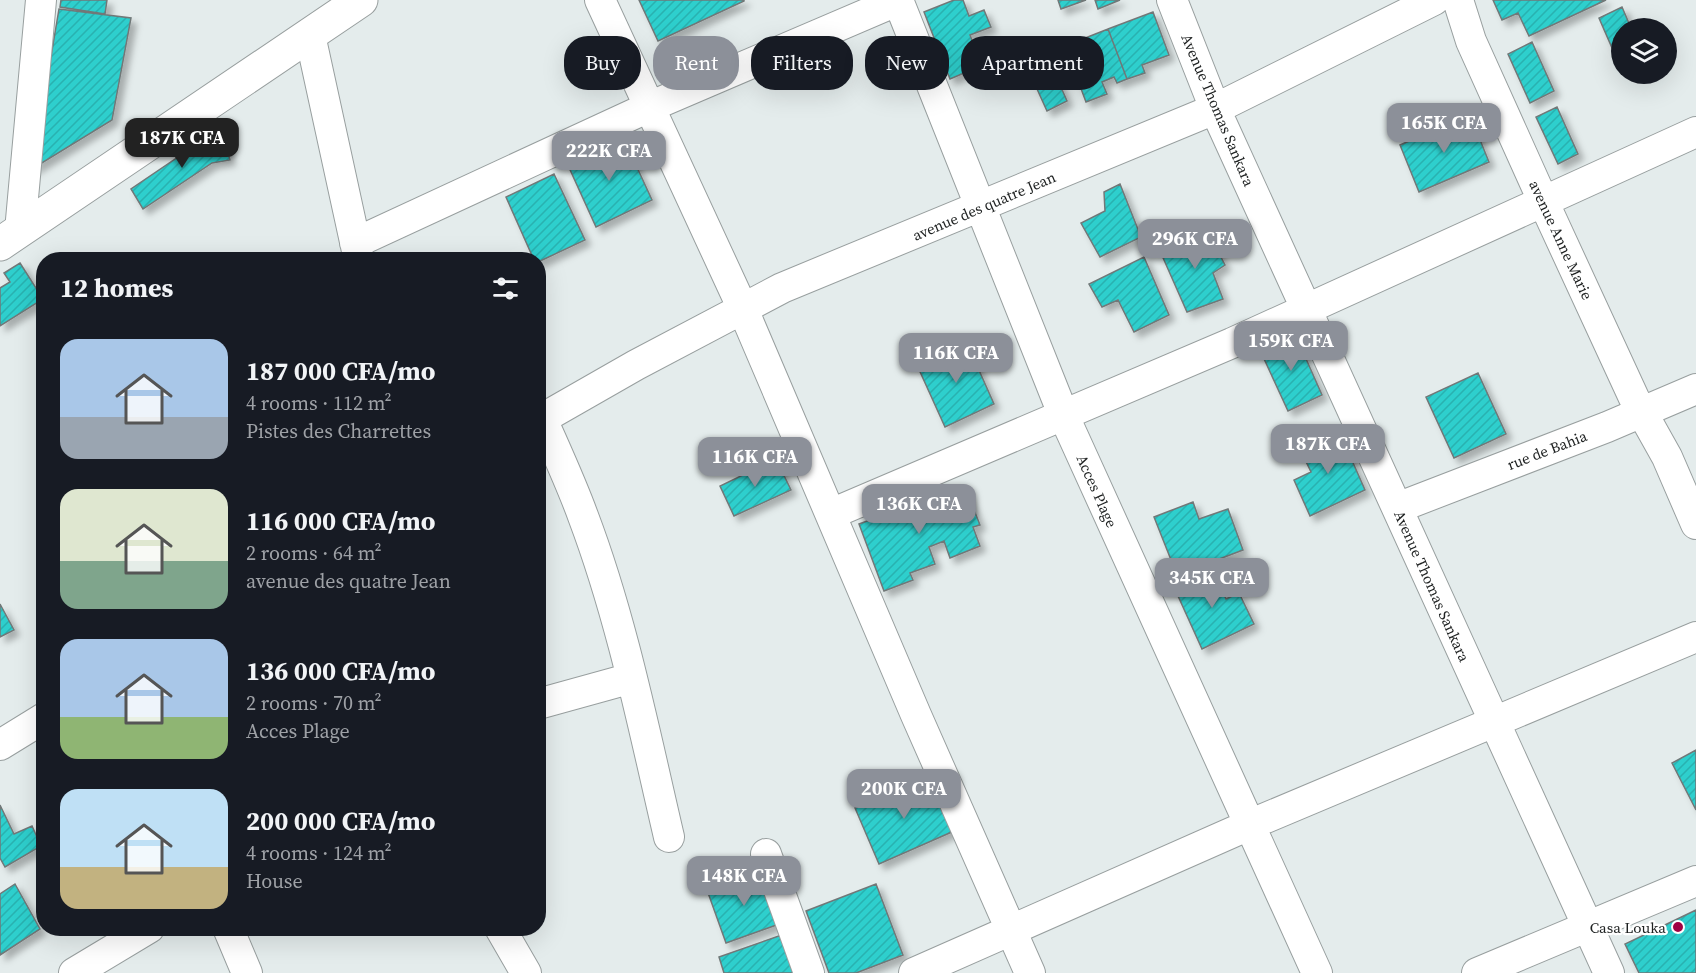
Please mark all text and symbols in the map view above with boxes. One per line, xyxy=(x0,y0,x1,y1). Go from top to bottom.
map controls xyxy=(1611,18,1677,84)
button: layers xyxy=(1611,18,1677,84)
street label: Avenue Thomas Sankara xyxy=(1176,30,1260,190)
chip: Buy xyxy=(564,36,641,90)
chip: Rent xyxy=(653,36,739,90)
chip: Filters xyxy=(751,36,853,90)
chip: New xyxy=(865,36,949,90)
chip: Apartment xyxy=(961,36,1104,90)
pin: 165K CFA xyxy=(1382,103,1506,154)
text: 165K CFA xyxy=(1401,108,1487,136)
pin: 187K CFA xyxy=(120,118,244,169)
text: 187K CFA xyxy=(139,123,225,151)
pin: 222K CFA xyxy=(547,131,671,182)
text: 222K CFA xyxy=(566,136,652,164)
street label: avenue des quatre Jean xyxy=(909,166,1059,246)
street label: avenue Anne Marie xyxy=(1524,177,1598,303)
pin: 296K CFA xyxy=(1133,219,1257,270)
text: 296K CFA xyxy=(1152,224,1238,252)
text: 12 homes xyxy=(60,270,173,306)
icon: filters xyxy=(489,272,522,305)
pin: 159K CFA xyxy=(1229,321,1353,372)
text: 159K CFA xyxy=(1248,326,1334,354)
pin: 116K CFA xyxy=(894,333,1018,384)
text: 116K CFA xyxy=(913,338,999,366)
text: 187 000 CFA/mo xyxy=(246,353,436,389)
icon: home xyxy=(108,363,180,435)
text: 4 rooms · 112 m² xyxy=(246,389,392,417)
text: Pistes des Charrettes xyxy=(246,417,431,445)
pin: 187K CFA xyxy=(1266,424,1390,475)
street label: rue de Bahia xyxy=(1504,425,1590,475)
text: 187K CFA xyxy=(1285,429,1371,457)
pin: 116K CFA xyxy=(693,437,817,488)
text: 116K CFA xyxy=(712,442,798,470)
street label: Acces Plage xyxy=(1072,451,1123,531)
pin: 136K CFA xyxy=(857,484,981,535)
text: 136K CFA xyxy=(876,489,962,517)
text: 116 000 CFA/mo xyxy=(246,503,436,539)
street label: Avenue Thomas Sankara xyxy=(1389,507,1475,665)
icon: home xyxy=(108,513,180,585)
text: 2 rooms · 64 m² xyxy=(246,539,382,567)
pin: 345K CFA xyxy=(1150,558,1274,609)
text: 345K CFA xyxy=(1169,563,1255,591)
text: avenue des quatre Jean xyxy=(246,567,451,595)
text: 136 000 CFA/mo xyxy=(246,653,436,689)
icon: home xyxy=(108,663,180,735)
text: 2 rooms · 70 m² xyxy=(246,689,382,717)
text: Acces Plage xyxy=(246,717,350,745)
pin: 200K CFA xyxy=(842,769,966,820)
text: 200K CFA xyxy=(861,774,947,802)
text: 200 000 CFA/mo xyxy=(246,803,436,839)
icon: home xyxy=(108,813,180,885)
text: 4 rooms · 124 m² xyxy=(246,839,392,867)
pin: 148K CFA xyxy=(682,856,806,907)
text: 148K CFA xyxy=(701,861,787,889)
text: House xyxy=(246,867,303,895)
place label: Casa Louka xyxy=(1590,917,1666,938)
marker: Casa Louka xyxy=(1671,920,1685,934)

